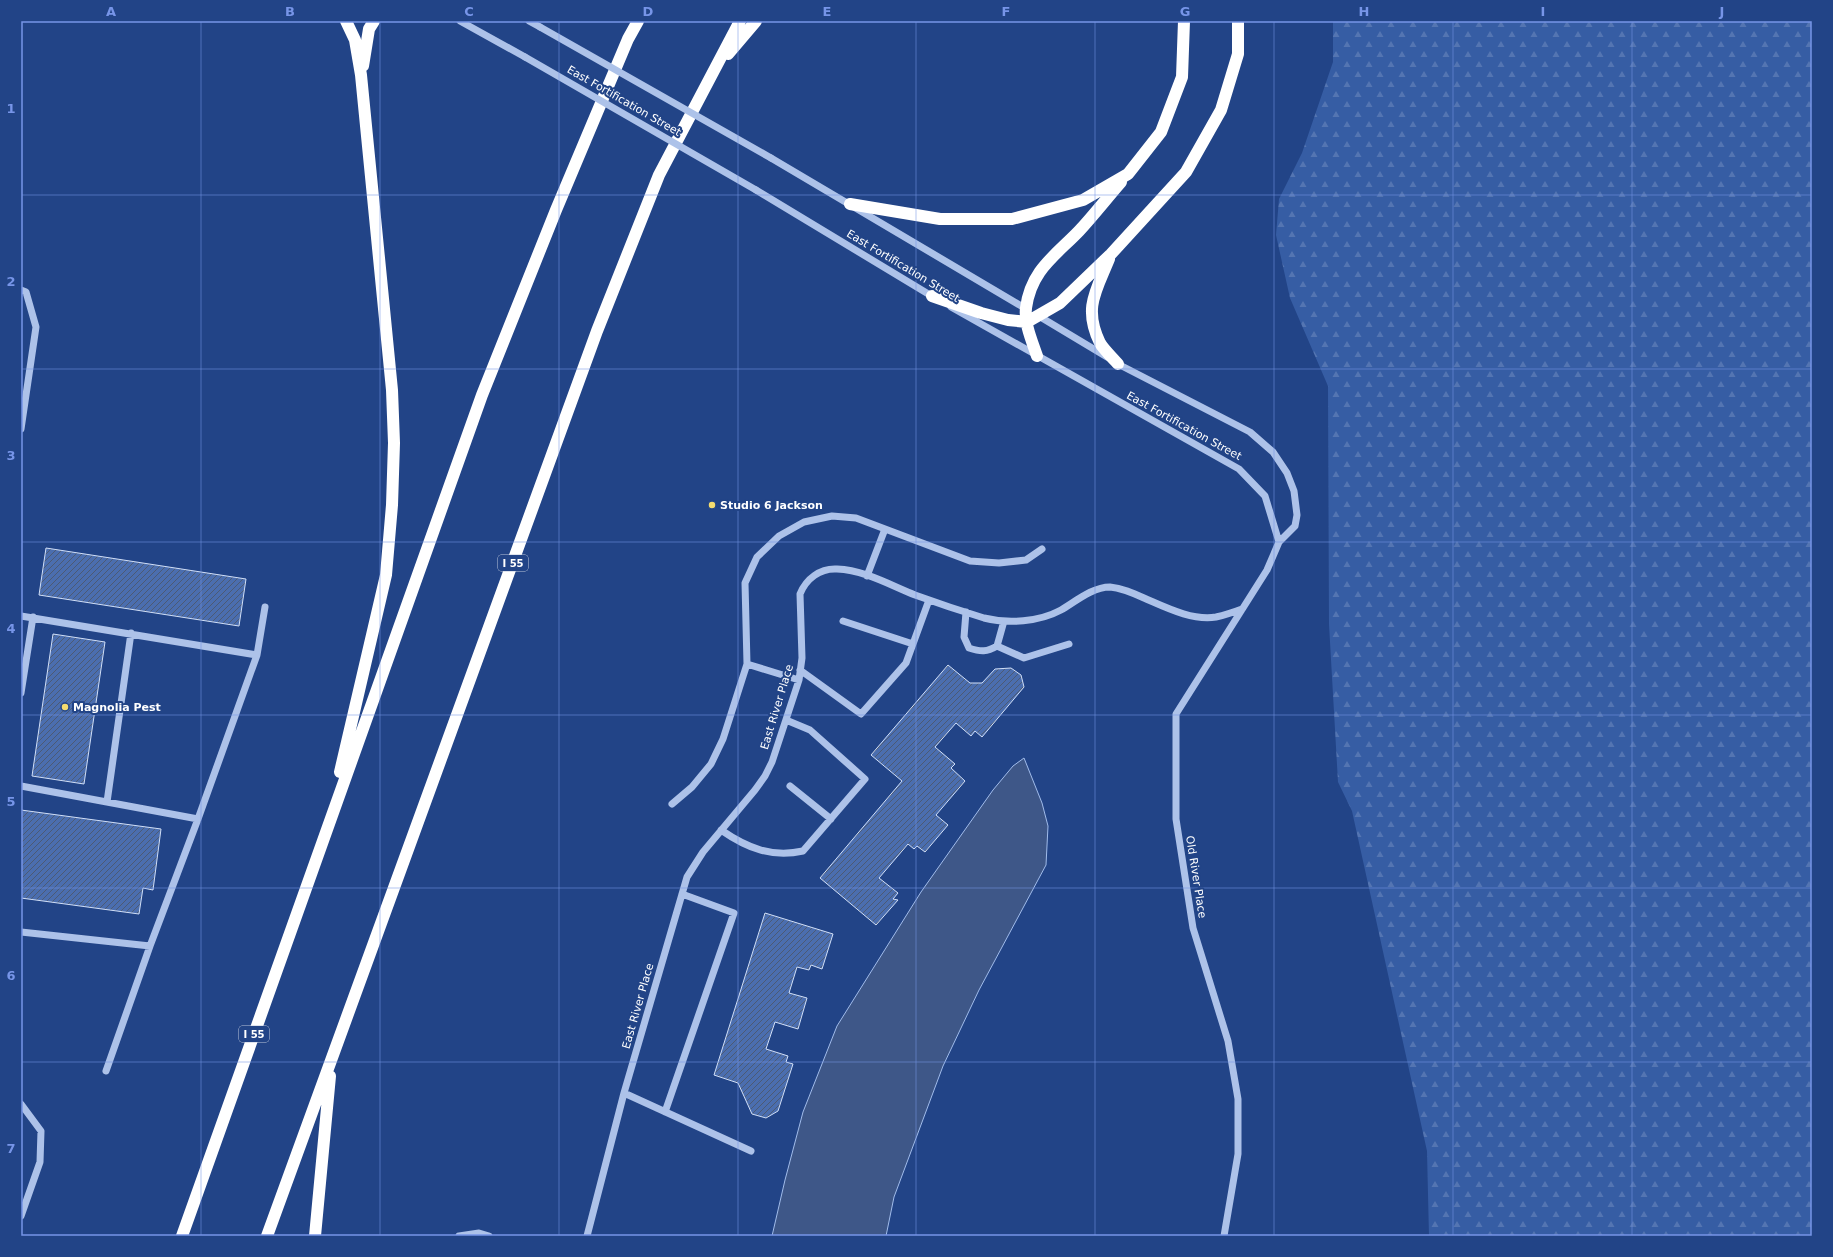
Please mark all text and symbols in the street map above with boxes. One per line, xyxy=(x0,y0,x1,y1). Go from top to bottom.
text: A xyxy=(106,4,116,19)
text: B xyxy=(285,4,295,19)
text: C xyxy=(464,4,474,19)
text: D xyxy=(643,4,654,19)
text: E xyxy=(823,4,831,19)
text: F xyxy=(1002,4,1010,19)
text: G xyxy=(1180,4,1190,19)
text: H xyxy=(1359,4,1369,19)
text: I xyxy=(1541,4,1545,19)
text: J xyxy=(1719,4,1724,19)
street label: East Fortification Street xyxy=(565,63,684,139)
text: 1 xyxy=(6,101,16,116)
street label: East Fortification Street xyxy=(844,227,962,305)
text: 2 xyxy=(6,274,16,289)
street label: East Fortification Street xyxy=(1124,389,1244,463)
text: 3 xyxy=(6,448,16,463)
place label: Studio 6 Jackson xyxy=(720,499,823,512)
marker: Studio 6 Jackson xyxy=(707,500,717,510)
road number: I 55 xyxy=(498,555,528,571)
text: 4 xyxy=(6,621,16,636)
street label: East River Place xyxy=(758,663,796,751)
place label: Magnolia Pest xyxy=(73,701,161,714)
marker: Magnolia Pest xyxy=(60,702,70,712)
text: 5 xyxy=(6,794,16,809)
street label: Old River Place xyxy=(1183,835,1209,919)
street label: East River Place xyxy=(620,961,657,1050)
text: 6 xyxy=(6,968,16,983)
road number: I 55 xyxy=(239,1026,269,1042)
text: 7 xyxy=(6,1141,16,1156)

